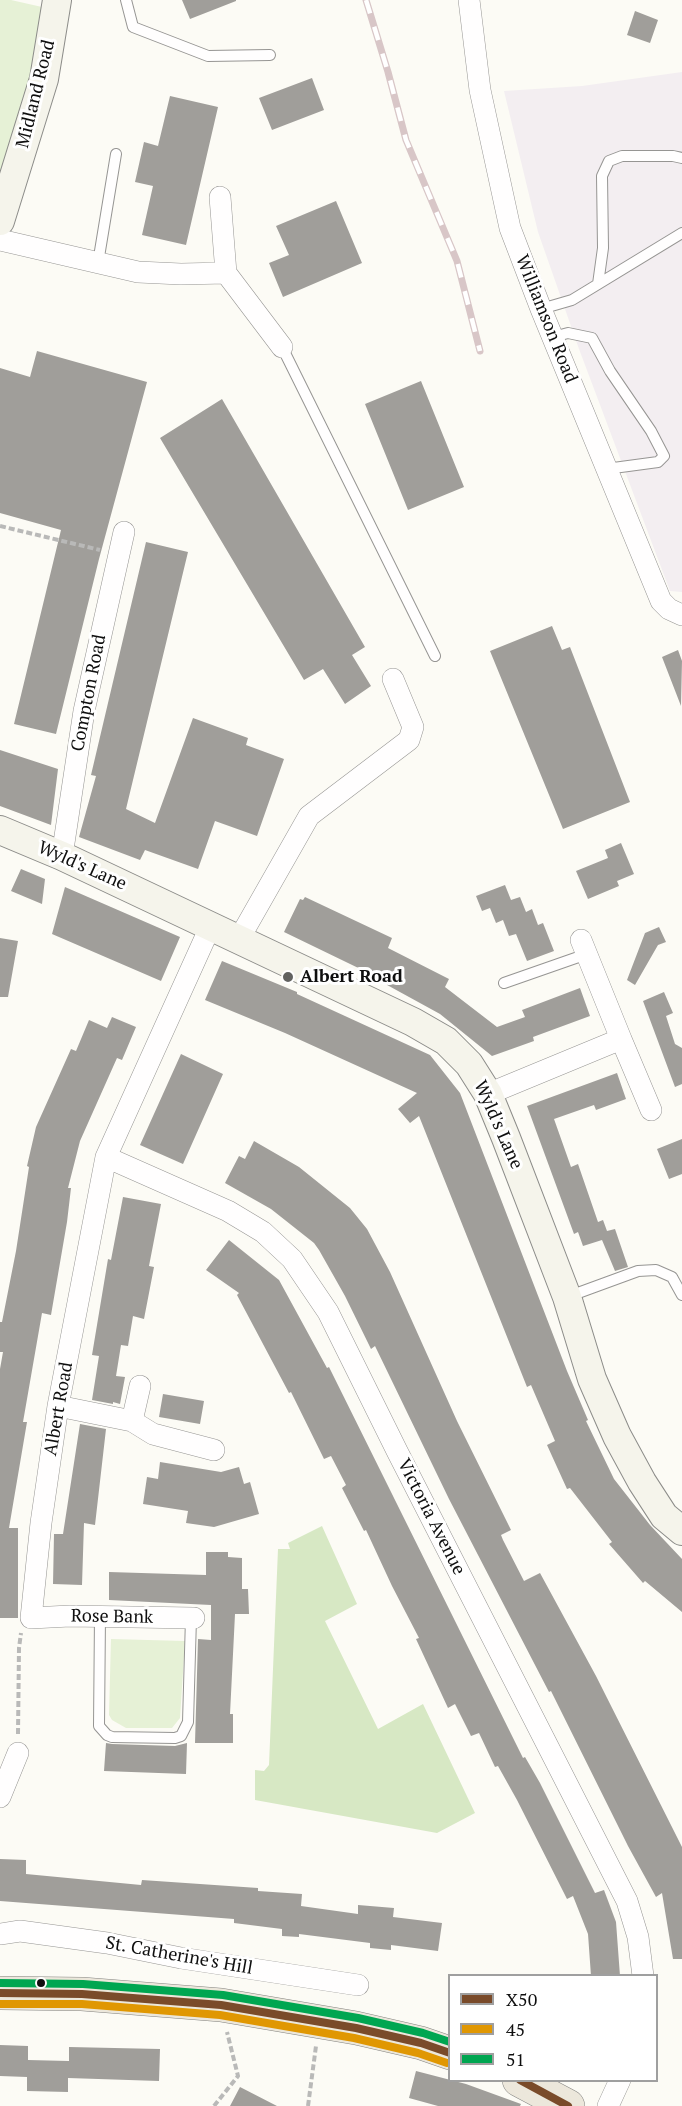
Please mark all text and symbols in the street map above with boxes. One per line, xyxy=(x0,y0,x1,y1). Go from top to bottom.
street label: Midland Road xyxy=(12,38,60,150)
street label: Williamson Road xyxy=(510,252,582,386)
street label: Compton Road xyxy=(67,633,111,753)
street label: Wyld's Lane xyxy=(34,837,130,895)
place label: Albert Road xyxy=(300,966,403,988)
marker: Albert Road xyxy=(281,970,295,984)
street label: Wyld's Lane xyxy=(469,1077,527,1173)
street label: Albert Road xyxy=(40,1360,78,1458)
street label: Victoria Avenue xyxy=(392,1455,470,1579)
street label: Rose Bank xyxy=(71,1605,153,1629)
street label: St. Catherine's Hill xyxy=(104,1932,254,1980)
legend xyxy=(448,1974,658,2082)
unlabelled marker xyxy=(35,1977,47,1989)
text: X50 xyxy=(506,1987,537,2011)
text: 45 xyxy=(506,2017,525,2041)
text: 51 xyxy=(506,2047,525,2071)

